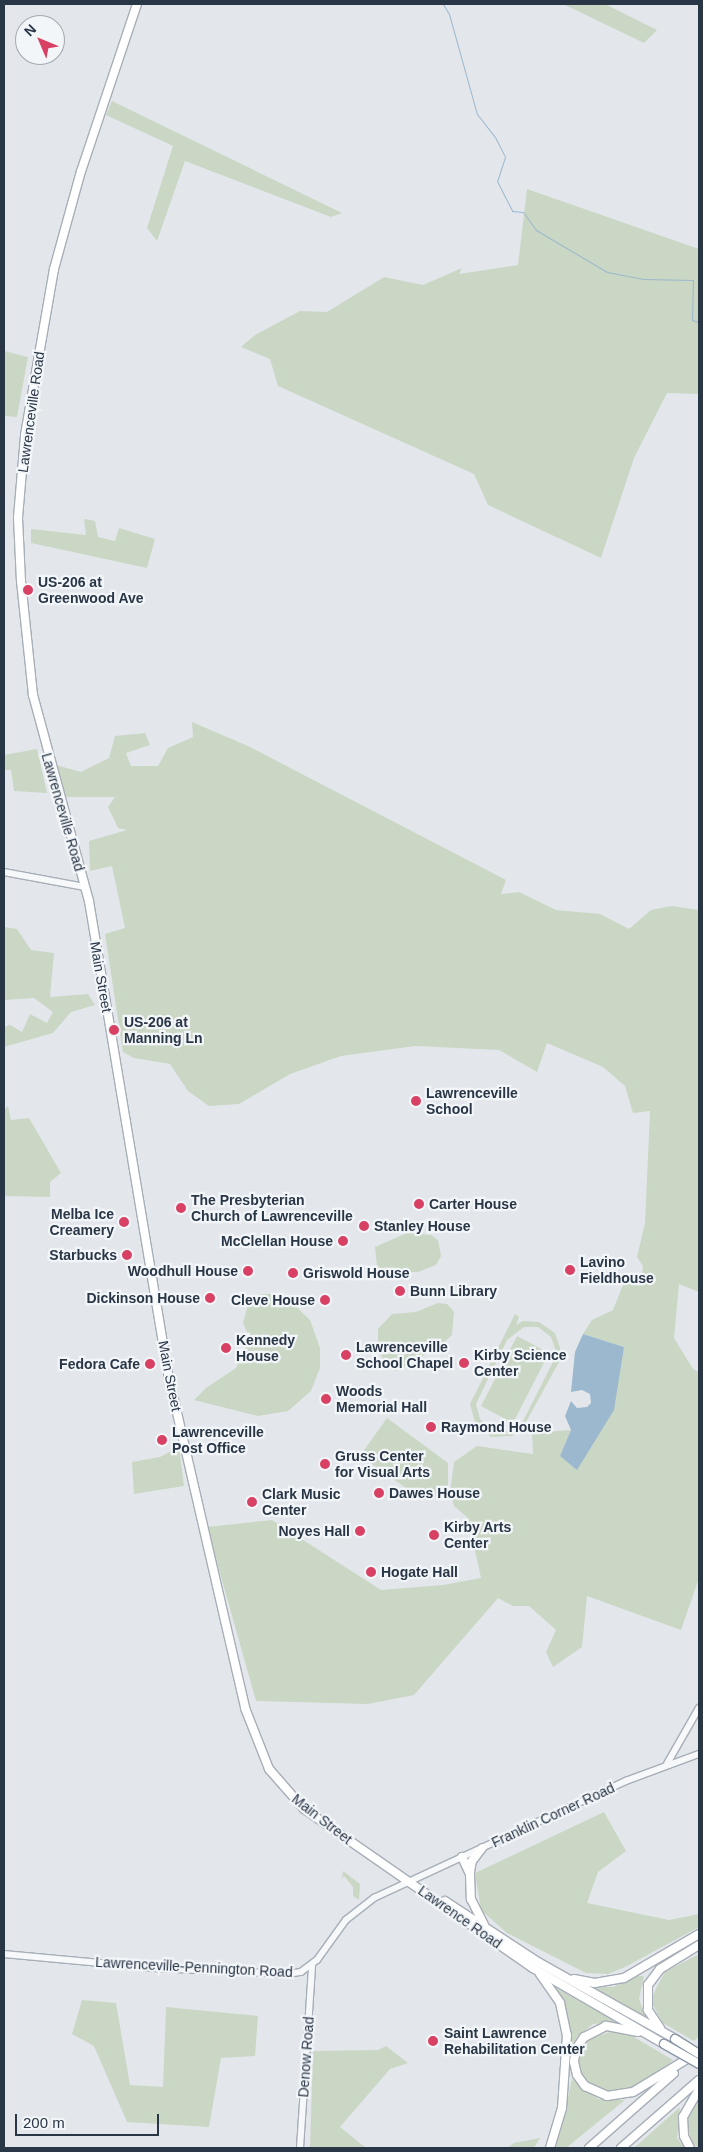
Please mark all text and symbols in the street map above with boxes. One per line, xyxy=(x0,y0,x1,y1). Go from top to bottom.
north arrow xyxy=(15,15,65,65)
text: N xyxy=(21,21,39,39)
street label: Lawrenceville Road xyxy=(14,350,48,474)
place label: US-206 at Greenwood Ave xyxy=(38,574,144,606)
marker: US-206 at Greenwood Ave xyxy=(22,584,34,596)
street label: Lawrenceville Road xyxy=(38,751,88,873)
street label: Main Street xyxy=(87,940,115,1014)
place label: US-206 at Manning Ln xyxy=(124,1014,203,1046)
marker: US-206 at Manning Ln xyxy=(108,1024,120,1036)
place label: Lawrenceville School xyxy=(426,1085,518,1118)
marker: Lawrenceville School xyxy=(410,1095,422,1107)
place label: The Presbyterian Church of Lawrenceville xyxy=(191,1192,353,1224)
place label: Carter House xyxy=(429,1196,517,1212)
marker: Carter House xyxy=(413,1198,425,1210)
marker: The Presbyterian Church of Lawrenceville xyxy=(175,1202,187,1214)
place label: Melba Ice Creamery xyxy=(49,1206,114,1238)
marker: Melba Ice Creamery xyxy=(118,1216,130,1228)
place label: Stanley House xyxy=(374,1218,470,1234)
marker: Stanley House xyxy=(358,1220,370,1232)
place label: McClellan House xyxy=(221,1233,333,1249)
marker: McClellan House xyxy=(337,1235,349,1247)
place label: Starbucks xyxy=(49,1247,117,1263)
marker: Starbucks xyxy=(121,1249,133,1261)
place label: Lavino Fieldhouse xyxy=(580,1254,654,1286)
place label: Woodhull House xyxy=(128,1263,238,1279)
marker: Lavino Fieldhouse xyxy=(564,1264,576,1276)
marker: Woodhull House xyxy=(242,1265,254,1277)
place label: Griswold House xyxy=(303,1265,410,1281)
marker: Griswold House xyxy=(287,1267,299,1279)
place label: Bunn Library xyxy=(410,1283,497,1299)
marker: Bunn Library xyxy=(394,1285,406,1297)
place label: Dickinson House xyxy=(86,1290,200,1306)
marker: Dickinson House xyxy=(204,1292,216,1304)
place label: Cleve House xyxy=(231,1292,315,1308)
marker: Cleve House xyxy=(319,1294,331,1306)
place label: Kennedy House xyxy=(236,1332,295,1364)
street label: Main Street xyxy=(155,1339,185,1413)
place label: Lawrenceville School Chapel xyxy=(356,1339,453,1371)
marker: Kennedy House xyxy=(220,1342,232,1354)
place label: Kirby Science Center xyxy=(474,1347,567,1380)
marker: Lawrenceville School Chapel xyxy=(340,1349,352,1361)
place label: Fedora Cafe xyxy=(59,1356,140,1372)
marker: Kirby Science Center xyxy=(458,1357,470,1369)
marker: Fedora Cafe xyxy=(144,1358,156,1370)
place label: Woods Memorial Hall xyxy=(336,1383,427,1415)
marker: Woods Memorial Hall xyxy=(320,1393,332,1405)
place label: Raymond House xyxy=(441,1419,551,1435)
marker: Raymond House xyxy=(425,1421,437,1433)
place label: Lawrenceville Post Office xyxy=(172,1424,264,1456)
marker: Lawrenceville Post Office xyxy=(156,1434,168,1446)
place label: Gruss Center for Visual Arts xyxy=(335,1448,430,1480)
marker: Gruss Center for Visual Arts xyxy=(319,1458,331,1470)
place label: Dawes House xyxy=(389,1485,480,1501)
place label: Clark Music Center xyxy=(262,1486,341,1518)
marker: Dawes House xyxy=(373,1487,385,1499)
marker: Clark Music Center xyxy=(246,1496,258,1508)
place label: Kirby Arts Center xyxy=(444,1519,512,1551)
place label: Noyes Hall xyxy=(278,1523,350,1539)
marker: Noyes Hall xyxy=(354,1525,366,1537)
marker: Kirby Arts Center xyxy=(428,1529,440,1541)
place label: Hogate Hall xyxy=(381,1564,458,1580)
marker: Hogate Hall xyxy=(365,1566,377,1578)
street label: Franklin Corner Road xyxy=(489,1779,617,1851)
street label: Main Street xyxy=(289,1790,355,1848)
street label: Lawrence Road xyxy=(415,1882,505,1952)
street label: Lawrenceville-Pennington Road xyxy=(95,1953,293,1981)
street label: Denow Road xyxy=(295,2016,317,2098)
place label: Saint Lawrence Rehabilitation Center xyxy=(444,2025,585,2058)
marker: Saint Lawrence Rehabilitation Center xyxy=(426,2034,440,2048)
scale bar xyxy=(18,2104,161,2136)
text: 200 m xyxy=(23,2114,65,2131)

